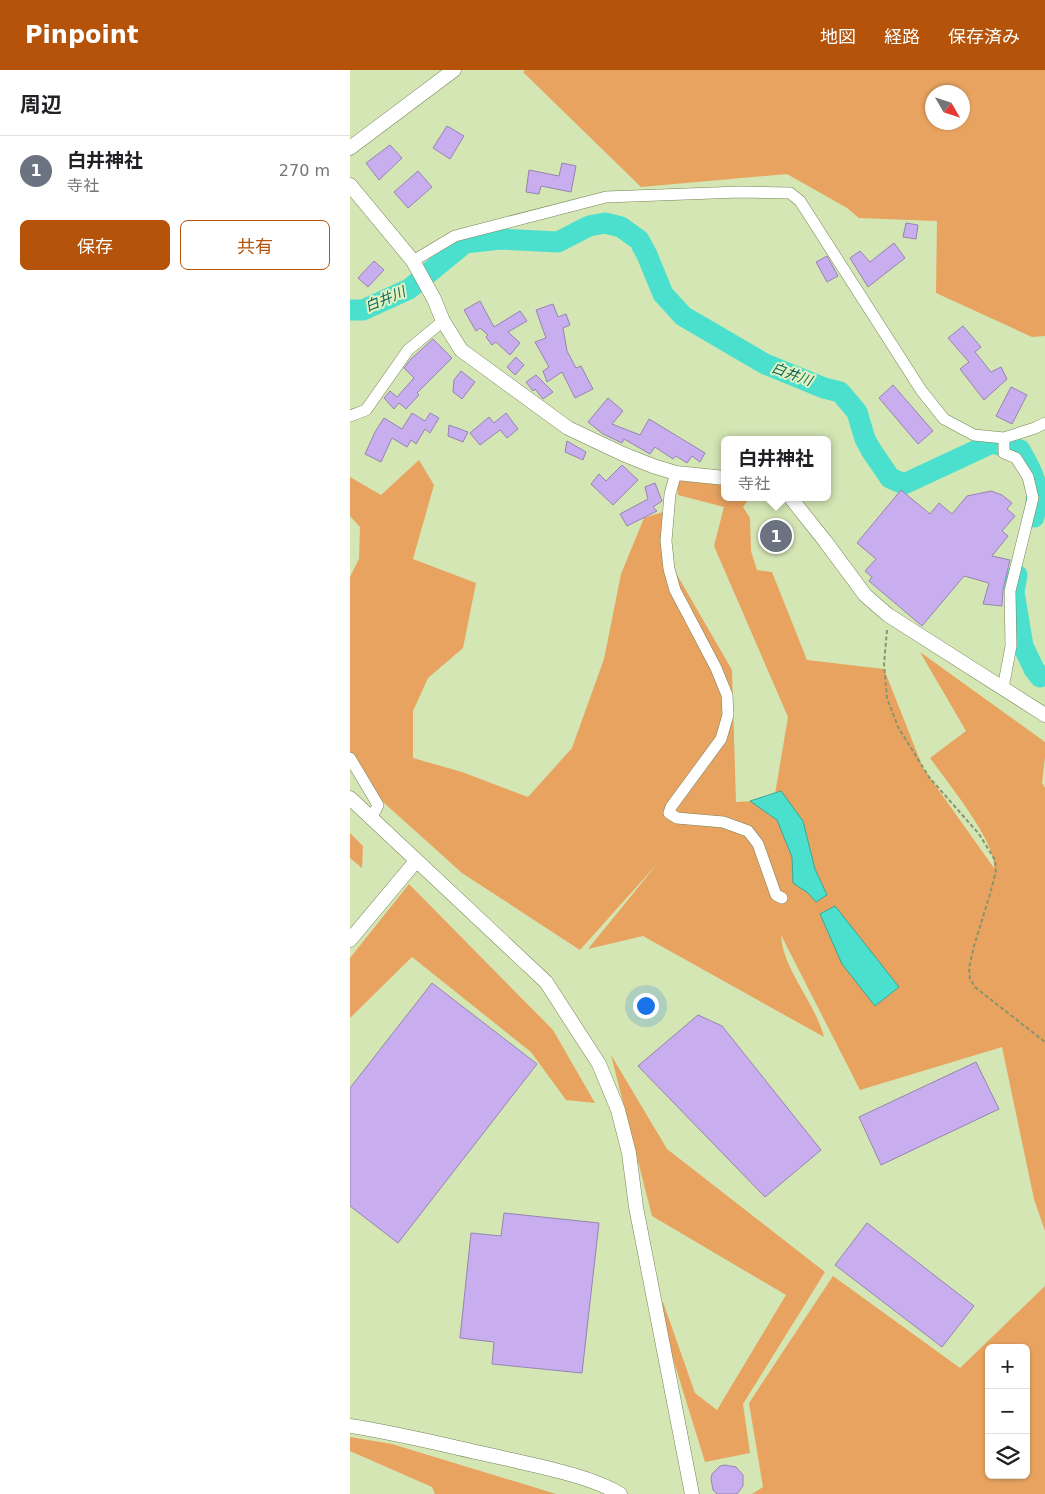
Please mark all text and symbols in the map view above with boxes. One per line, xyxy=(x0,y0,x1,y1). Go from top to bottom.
text: Pinpoint xyxy=(25,21,138,49)
text: 地図 xyxy=(820,26,856,47)
text: 経路 xyxy=(884,26,920,47)
text: 保存済み xyxy=(948,26,1020,47)
north arrow xyxy=(925,85,970,130)
text: 周辺 xyxy=(20,93,62,117)
text: 白井神社 xyxy=(67,149,143,171)
text: 1 xyxy=(30,161,42,180)
text: 270 m xyxy=(279,161,330,180)
text: 寺社 xyxy=(67,176,99,195)
button: 保存 xyxy=(20,220,170,270)
button: 共有 xyxy=(180,220,330,270)
water label: 白井川 xyxy=(363,283,409,315)
water label: 白井川 xyxy=(770,359,816,389)
popup xyxy=(721,436,831,501)
text: 白井神社 xyxy=(738,447,814,469)
text: 寺社 xyxy=(738,474,770,493)
pin: 1 xyxy=(760,517,792,555)
your location xyxy=(633,993,659,1019)
map controls xyxy=(985,1344,1030,1479)
button: + xyxy=(985,1344,1030,1389)
button: − xyxy=(985,1389,1030,1434)
button: layers xyxy=(985,1434,1030,1479)

